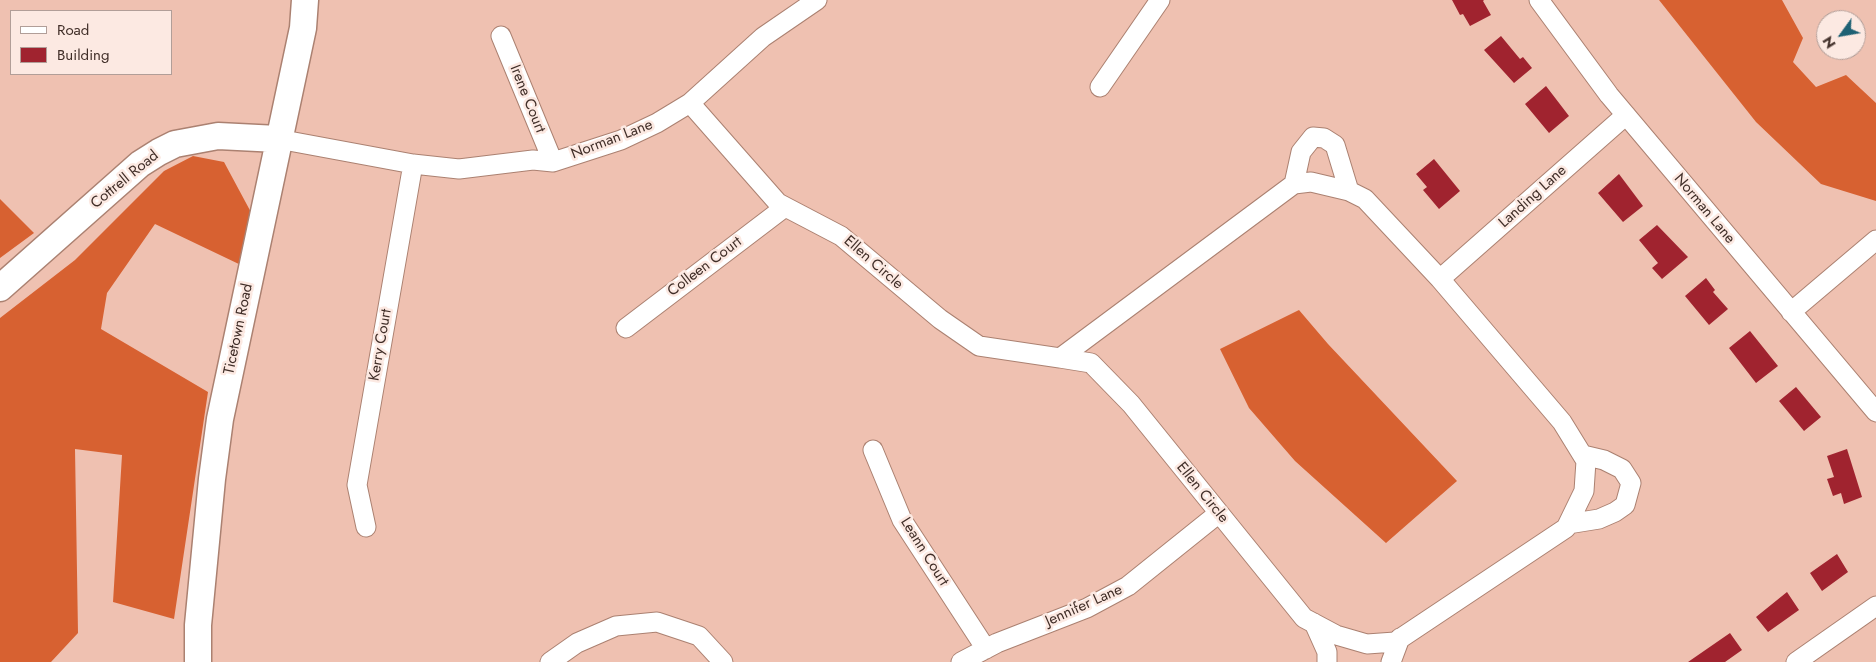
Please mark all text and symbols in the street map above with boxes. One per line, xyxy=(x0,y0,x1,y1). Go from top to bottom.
legend xyxy=(10,10,172,75)
north arrow xyxy=(1816,10,1866,60)
text: Road xyxy=(57,19,89,41)
text: N xyxy=(1818,32,1841,52)
text: Building xyxy=(57,44,109,66)
street label: Irene Court xyxy=(505,62,549,136)
street label: Norman Lane xyxy=(569,116,655,164)
street label: Cottrell Road xyxy=(87,147,163,213)
street label: Landing Lane xyxy=(1495,162,1571,232)
street label: Norman Lane xyxy=(1670,170,1738,248)
street label: Ellen Circle xyxy=(840,232,906,294)
street label: Colleen Court xyxy=(664,233,746,301)
street label: Ticetown Road xyxy=(221,282,257,376)
street label: Kerry Court xyxy=(366,308,396,382)
street label: Ellen Circle xyxy=(1172,459,1232,527)
street label: Leann Court xyxy=(896,515,952,589)
street label: Jennifer Lane xyxy=(1043,581,1125,631)

